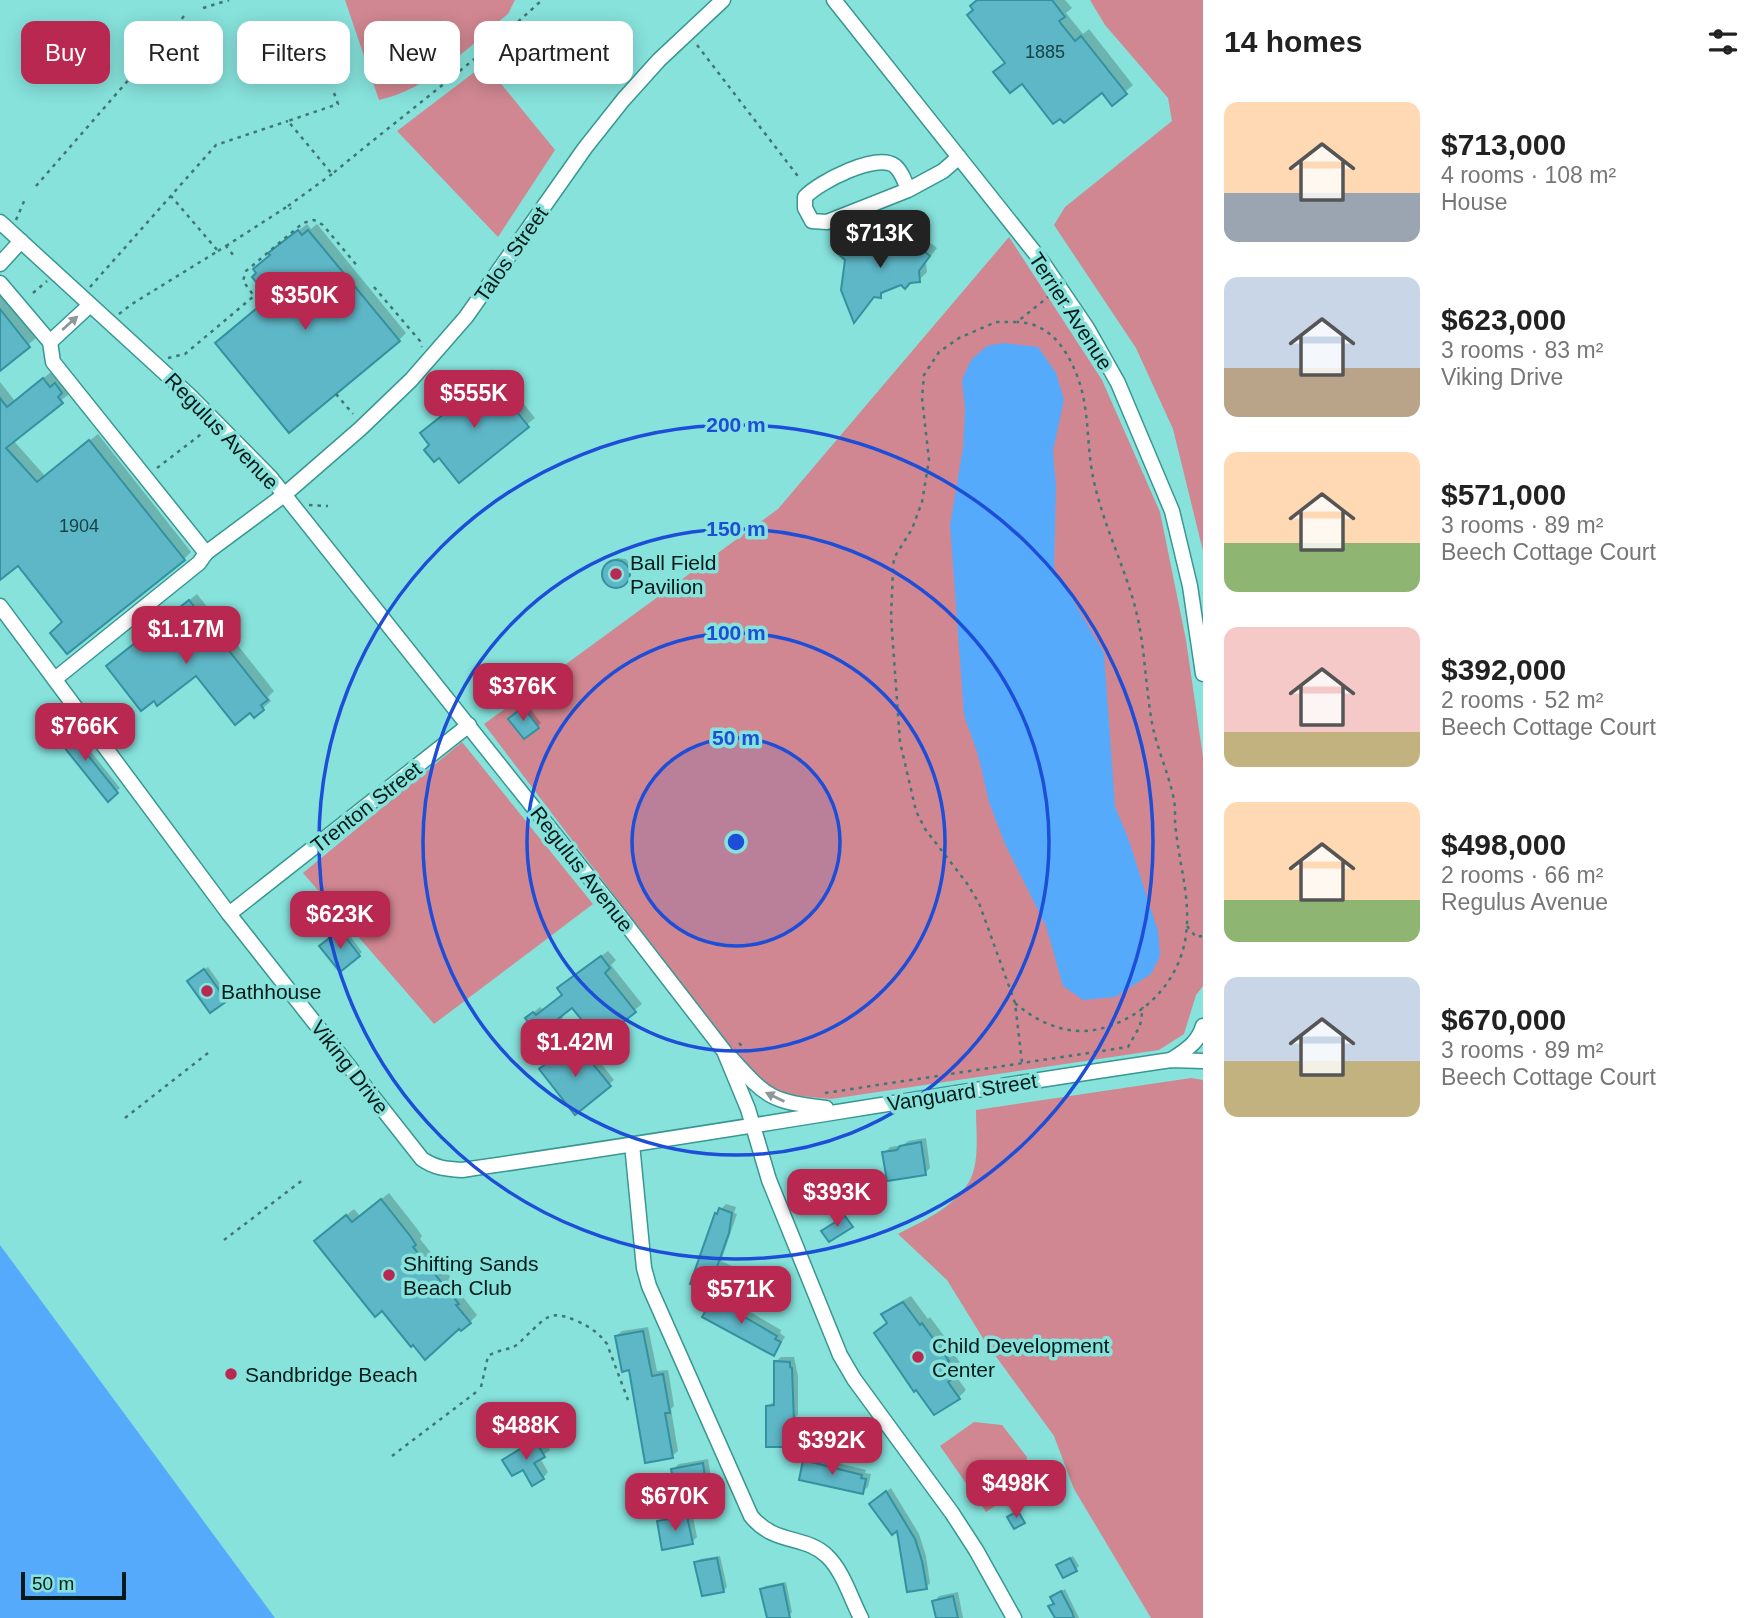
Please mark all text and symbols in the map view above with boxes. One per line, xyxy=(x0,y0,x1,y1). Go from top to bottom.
chip: Buy xyxy=(21,21,110,84)
chip: Rent xyxy=(124,21,223,84)
chip: Filters xyxy=(237,21,350,84)
chip: New xyxy=(364,21,460,84)
chip: Apartment xyxy=(474,21,633,84)
icon: filters xyxy=(1704,23,1742,61)
text: 14 homes xyxy=(1224,25,1362,58)
house number: 1885 xyxy=(1025,42,1065,62)
text: $713,000 xyxy=(1441,128,1566,161)
icon: home xyxy=(1280,130,1364,214)
text: 4 rooms · 108 m² xyxy=(1441,162,1616,188)
text: House xyxy=(1441,189,1507,215)
street label: Talos Street xyxy=(470,202,552,306)
pin: $713K xyxy=(831,210,929,270)
text: $713K xyxy=(846,220,914,246)
street label: Terrier Avenue xyxy=(1025,248,1117,374)
pin: $350K xyxy=(256,272,354,332)
text: $350K xyxy=(271,282,339,308)
text: $623,000 xyxy=(1441,303,1566,336)
icon: home xyxy=(1280,305,1364,389)
one-way arrow xyxy=(61,316,78,332)
text: 3 rooms · 83 m² xyxy=(1441,337,1603,363)
text: Viking Drive xyxy=(1441,364,1563,390)
street label: Regulus Avenue xyxy=(161,368,283,494)
pin: $555K xyxy=(425,370,523,430)
text: $555K xyxy=(440,380,508,406)
text: 200 m xyxy=(706,413,766,436)
text: $571,000 xyxy=(1441,478,1566,511)
icon: home xyxy=(1280,480,1364,564)
text: 3 rooms · 89 m² xyxy=(1441,512,1603,538)
house number: 1904 xyxy=(59,516,99,536)
text: 150 m xyxy=(706,517,766,540)
text: Beech Cottage Court xyxy=(1441,539,1656,565)
place label: Ball Field Pavilion xyxy=(630,551,716,598)
marker: Ball Field Pavilion xyxy=(608,566,624,582)
pin: $1.17M xyxy=(129,606,243,666)
text: $1.17M xyxy=(148,616,224,642)
text: 100 m xyxy=(706,621,766,644)
text: $392,000 xyxy=(1441,653,1566,686)
icon: home xyxy=(1280,655,1364,739)
pin: $376K xyxy=(474,664,572,723)
text: $376K xyxy=(489,673,557,699)
text: 2 rooms · 52 m² xyxy=(1441,687,1603,713)
pin: $766K xyxy=(36,704,134,763)
text: $766K xyxy=(51,713,119,739)
text: Beech Cottage Court xyxy=(1441,714,1656,740)
text: 50 m xyxy=(712,726,760,749)
street label: Trenton Street xyxy=(306,757,426,857)
street label: Regulus Avenue xyxy=(526,802,638,936)
text: $498,000 xyxy=(1441,828,1566,861)
centre of rings xyxy=(724,830,748,854)
icon: home xyxy=(1280,830,1364,914)
text: 2 rooms · 66 m² xyxy=(1441,862,1603,888)
text: Regulus Avenue xyxy=(1441,889,1608,915)
pin: $623K xyxy=(291,892,389,951)
text: $623K xyxy=(306,901,374,927)
place label: Bathhouse xyxy=(221,980,321,1003)
marker: Bathhouse xyxy=(199,983,215,999)
text: $670,000 xyxy=(1441,1003,1566,1036)
icon: home xyxy=(1280,1005,1364,1089)
street label: Viking Drive xyxy=(307,1016,393,1118)
pin: $1.42M xyxy=(518,1020,632,1079)
text: $1.42M xyxy=(537,1029,613,1055)
text: 3 rooms · 89 m² xyxy=(1441,1037,1603,1063)
text: Beech Cottage Court xyxy=(1441,1064,1656,1090)
street label: Vanguard Street xyxy=(885,1069,1039,1115)
one-way arrow xyxy=(765,1092,785,1103)
pin: $393K xyxy=(788,1170,886,1229)
text: $393K xyxy=(803,1179,871,1205)
place label: Shifting Sands Beach Club xyxy=(403,1252,538,1299)
pin: $571K xyxy=(692,1266,790,1326)
marker: Shifting Sands Beach Club xyxy=(381,1267,397,1283)
text: $571K xyxy=(707,1276,775,1302)
place label: Child Development Center xyxy=(932,1334,1110,1381)
marker: Child Development Center xyxy=(910,1349,926,1365)
place label: Sandbridge Beach xyxy=(245,1363,418,1386)
marker: Sandbridge Beach xyxy=(223,1366,239,1382)
pin: $488K xyxy=(477,1402,575,1462)
text: $488K xyxy=(492,1412,560,1438)
pin: $392K xyxy=(783,1418,881,1477)
text: $392K xyxy=(798,1427,866,1453)
pin: $498K xyxy=(967,1460,1065,1520)
text: $498K xyxy=(982,1470,1050,1496)
pin: $670K xyxy=(626,1474,724,1533)
text: $670K xyxy=(641,1483,709,1509)
scale bar xyxy=(21,1569,126,1601)
text: 50 m xyxy=(32,1573,74,1594)

